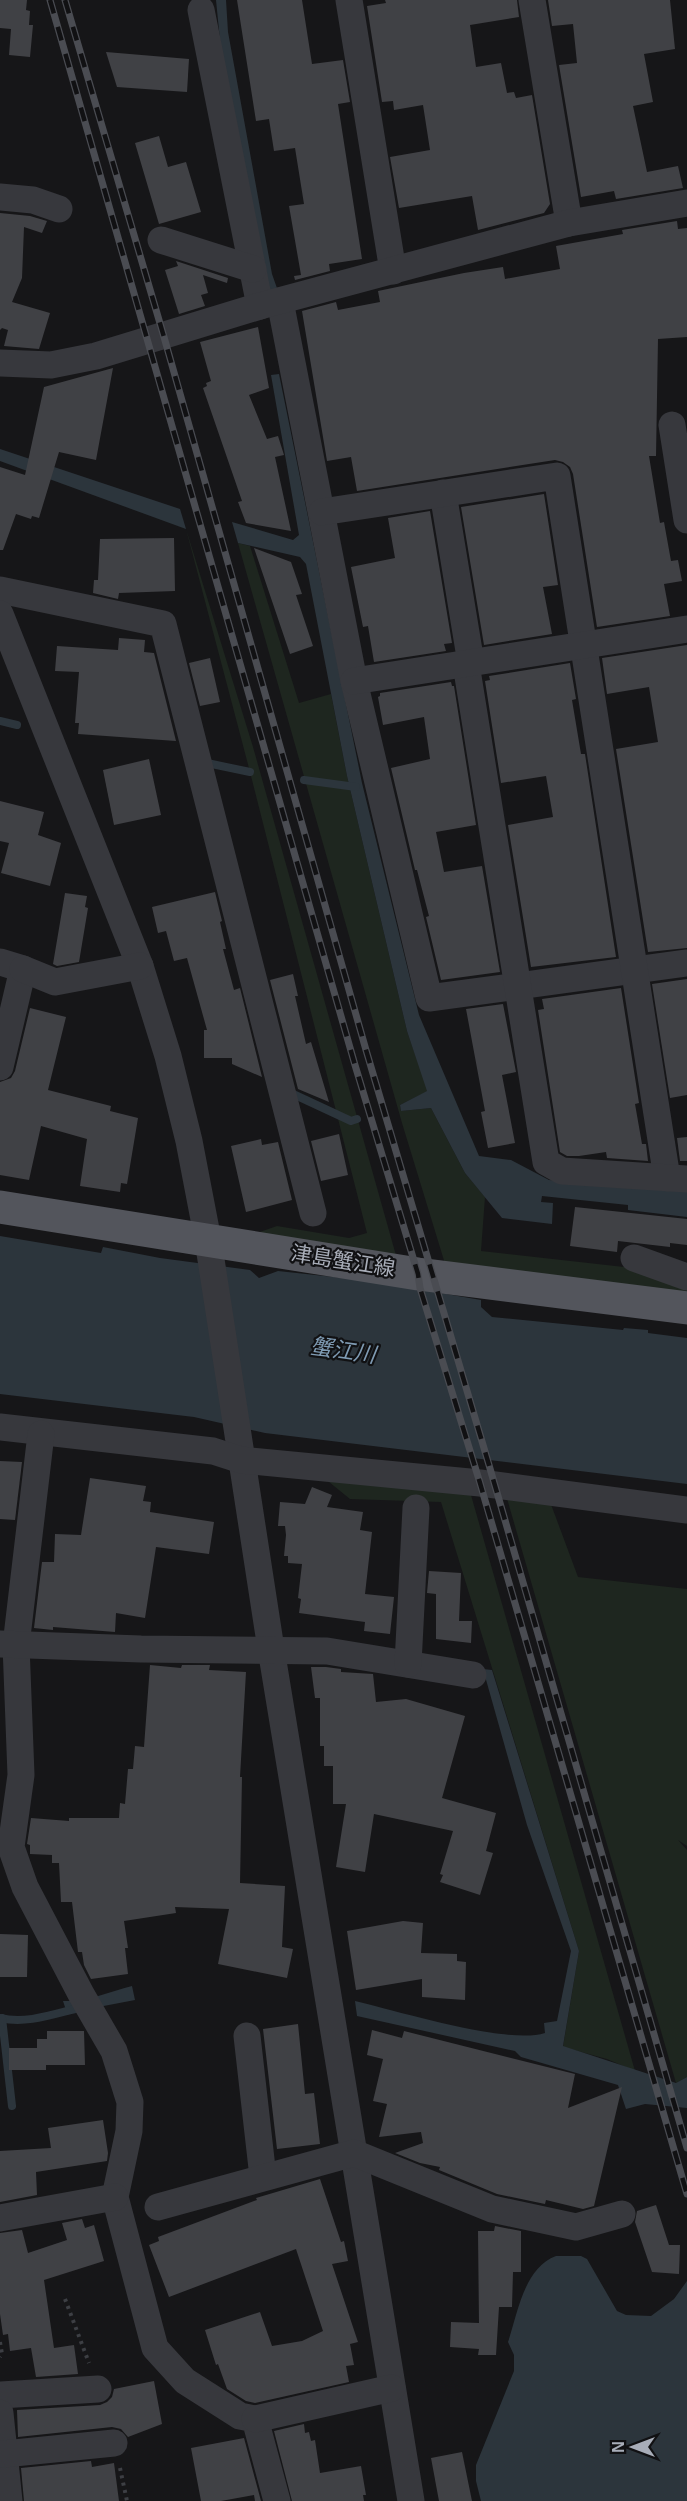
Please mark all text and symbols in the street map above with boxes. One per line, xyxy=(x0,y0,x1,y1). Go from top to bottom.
street label: 津島蟹江線 xyxy=(289,1241,397,1280)
water label: 蟹江川 xyxy=(309,1334,379,1368)
north arrow xyxy=(603,2417,663,2477)
text: N xyxy=(610,2441,627,2453)

